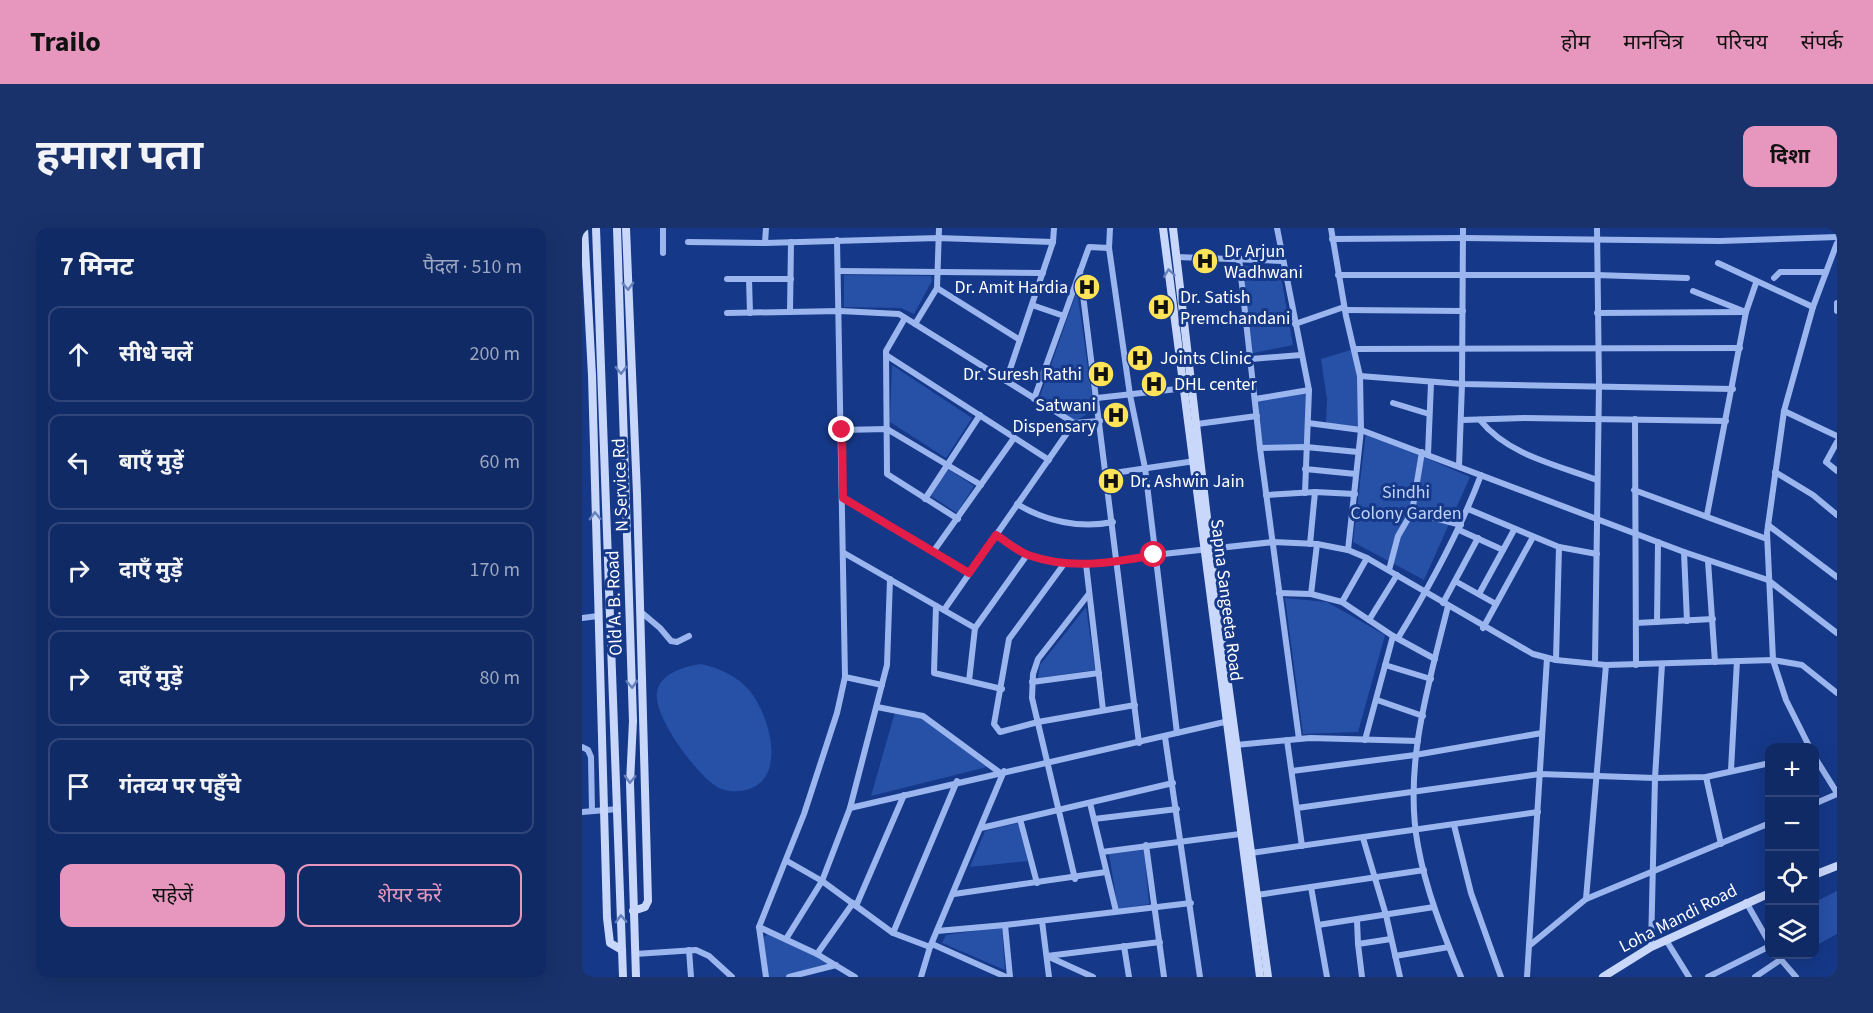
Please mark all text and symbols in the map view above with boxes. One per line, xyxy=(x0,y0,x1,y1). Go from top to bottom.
text: Trailo xyxy=(30,22,101,62)
text: होम xyxy=(1561,27,1590,57)
text: मानचित्र xyxy=(1623,27,1683,57)
text: परिचय xyxy=(1716,27,1768,57)
text: संपर्क xyxy=(1801,27,1843,57)
text: हमारा पता xyxy=(36,126,203,186)
button: दिशा xyxy=(1743,126,1837,187)
place label: Dr Arjun Wadhwani xyxy=(1224,239,1303,285)
hospital icon: Dr Arjun Wadhwani xyxy=(1190,246,1220,276)
text: 7 मिनट xyxy=(60,248,134,285)
text: पैदल · 510 m xyxy=(423,253,522,281)
one-way arrow xyxy=(1164,269,1176,278)
hospital icon: Dr. Amit Hardia xyxy=(1072,272,1102,302)
place label: Dr. Amit Hardia xyxy=(954,275,1068,300)
one-way arrow xyxy=(622,282,635,291)
place label: Dr. Satish Premchandani xyxy=(1180,285,1290,331)
hospital icon: Dr. Satish Premchandani xyxy=(1146,292,1176,322)
icon: ahead xyxy=(62,338,95,371)
text: सीधे चलें xyxy=(119,338,193,370)
text: 200 m xyxy=(470,340,520,368)
hospital icon: Joints Clinic xyxy=(1125,343,1155,373)
place label: Joints Clinic xyxy=(1160,346,1251,371)
hospital icon: Dr. Suresh Rathi xyxy=(1086,359,1116,389)
place label: Dr. Suresh Rathi xyxy=(963,362,1082,387)
one-way arrow xyxy=(615,366,628,375)
hospital icon: DHL center xyxy=(1139,369,1169,399)
place label: DHL center xyxy=(1174,372,1258,397)
place label: Satwani Dispensary xyxy=(1012,393,1097,439)
hospital icon: Satwani Dispensary xyxy=(1101,400,1131,430)
route end xyxy=(828,416,854,442)
street label: N Service Rd xyxy=(606,438,635,532)
icon: left xyxy=(62,446,95,479)
text: बाएँ मुड़ें xyxy=(119,446,184,478)
text: 60 m xyxy=(480,448,520,476)
hospital icon: Dr. Ashwin Jain xyxy=(1096,466,1126,496)
place label: Dr. Ashwin Jain xyxy=(1130,469,1245,494)
park label: Sindhi Colony Garden xyxy=(1350,480,1462,526)
one-way arrow xyxy=(588,511,601,520)
street label: Sapna Sangeeta Road xyxy=(1204,518,1249,683)
route start xyxy=(1140,541,1166,567)
street label: Old A. B. Road xyxy=(600,550,629,656)
icon: right xyxy=(62,554,95,587)
text: दाएँ मुड़ें xyxy=(119,554,182,586)
text: 170 m xyxy=(470,556,520,584)
icon: right xyxy=(62,662,95,695)
text: दाएँ मुड़ें xyxy=(119,662,182,694)
text: 80 m xyxy=(480,664,520,692)
one-way arrow xyxy=(626,679,638,688)
map controls xyxy=(1765,743,1819,959)
button: + xyxy=(1765,743,1819,797)
icon: arrive xyxy=(62,770,95,803)
text: गंतव्य पर पहुँचे xyxy=(119,770,241,802)
one-way arrow xyxy=(624,775,636,784)
button: − xyxy=(1765,797,1819,851)
button: locate xyxy=(1765,851,1819,905)
button: सहेजें xyxy=(60,864,285,927)
button: शेयर करें xyxy=(297,864,522,927)
street label: Loha Mandi Road xyxy=(1615,878,1742,959)
button: layers xyxy=(1765,905,1819,959)
one-way arrow xyxy=(614,914,627,923)

